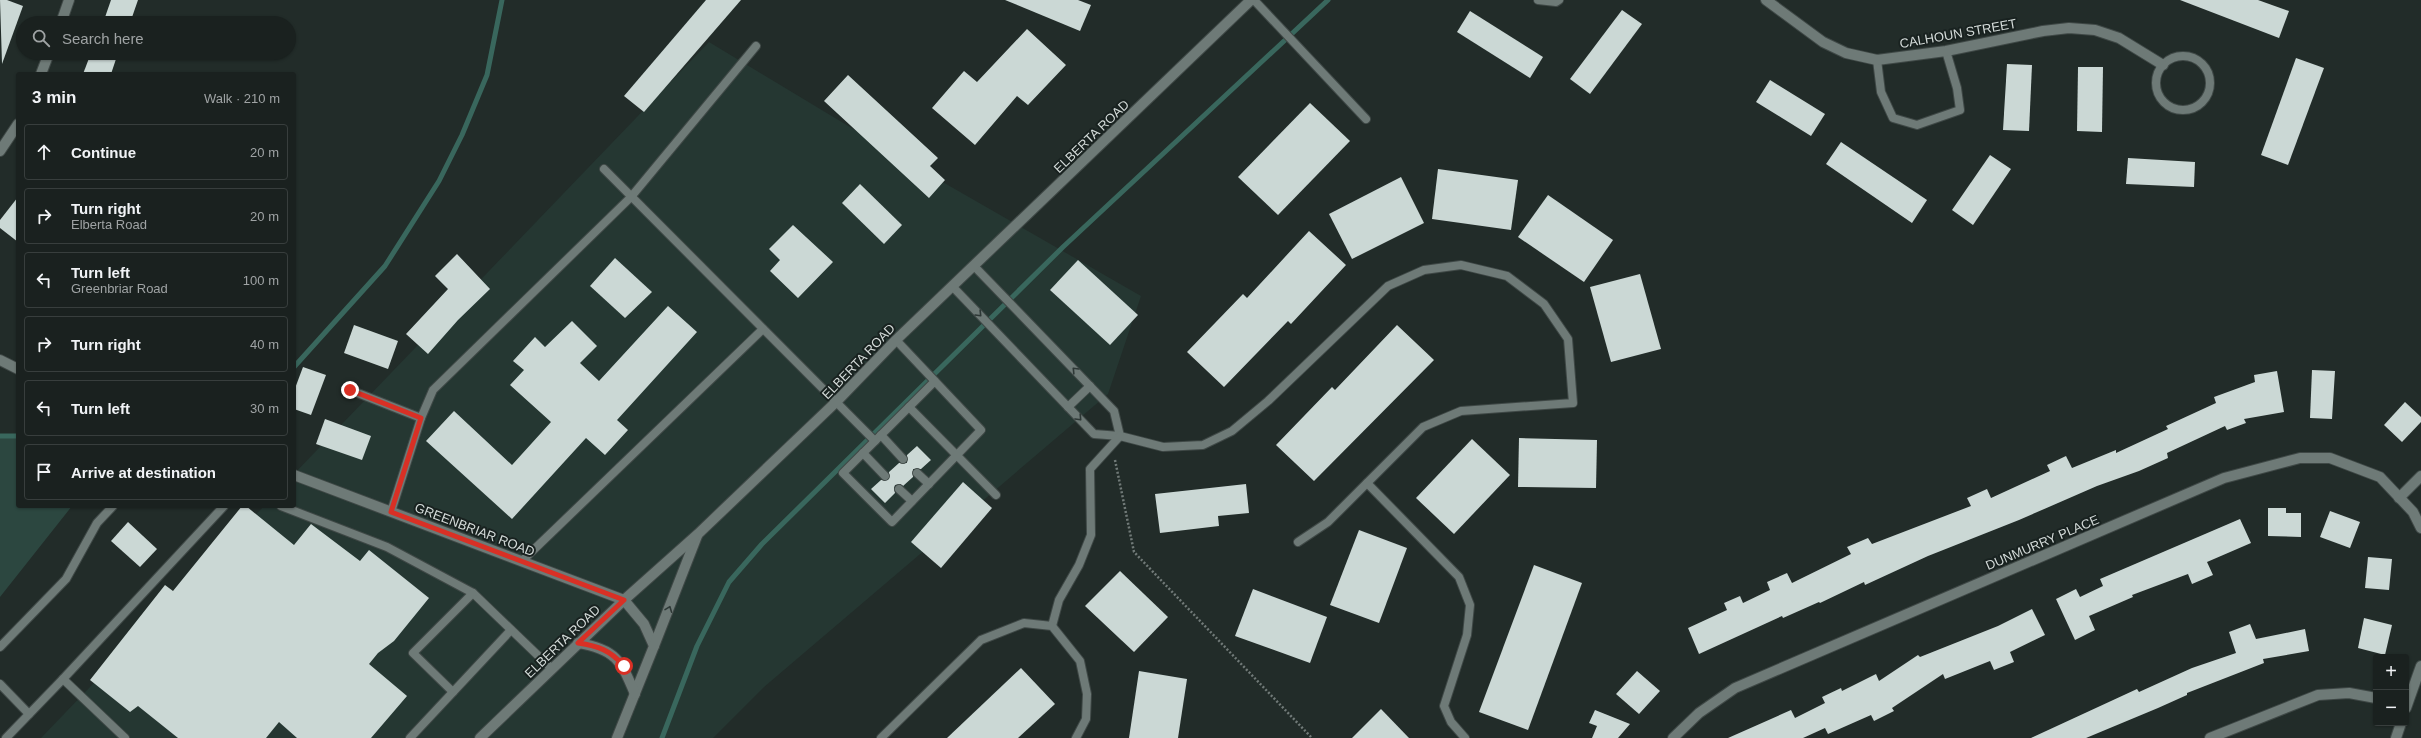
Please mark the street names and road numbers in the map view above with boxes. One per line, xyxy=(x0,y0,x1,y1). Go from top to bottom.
street label: CALHOUN STREET xyxy=(1898,16,2018,51)
street label: ELBERTA ROAD xyxy=(1051,97,1132,176)
street label: ELBERTA ROAD xyxy=(819,321,898,402)
street label: GREENBRIAR ROAD xyxy=(413,500,537,559)
street label: DUNMURRY PLACE xyxy=(1983,512,2101,573)
street label: ELBERTA ROAD xyxy=(522,602,603,681)

